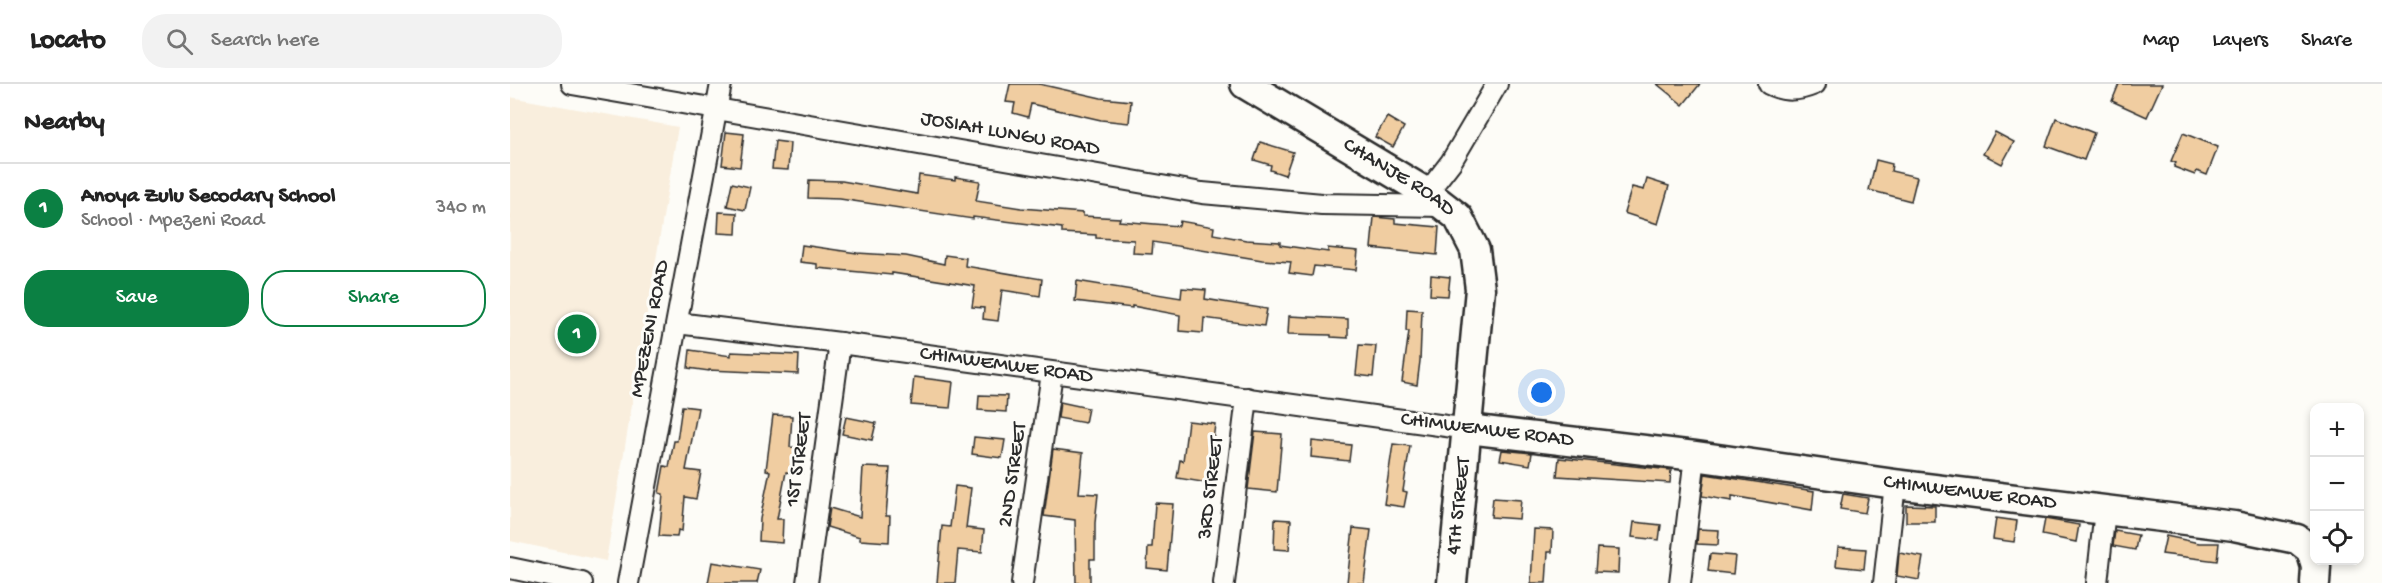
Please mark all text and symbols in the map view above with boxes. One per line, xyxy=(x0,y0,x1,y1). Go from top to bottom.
search box xyxy=(142,14,562,68)
text: Locato xyxy=(30,25,106,58)
icon: search xyxy=(163,25,196,58)
text: Search here xyxy=(211,28,319,54)
text: Map xyxy=(2143,29,2179,54)
text: Layers xyxy=(2212,29,2268,54)
text: Share xyxy=(2301,29,2352,54)
street label: JOSIAH LUNGU ROAD xyxy=(918,107,1102,163)
text: Nearby xyxy=(24,108,105,139)
street label: CHANJE ROAD xyxy=(1338,133,1460,223)
text: Anoya Zulu Secodary School xyxy=(81,184,336,210)
text: 1 xyxy=(39,197,48,220)
text: 340 m xyxy=(436,197,486,220)
text: School · Mpezeni Road xyxy=(81,210,264,233)
street label: MPEZENI ROAD xyxy=(625,258,677,400)
button: Save xyxy=(24,270,249,327)
button: Share xyxy=(261,270,486,327)
pin: 1 xyxy=(558,312,596,356)
street label: CHIMWEMWE ROAD xyxy=(918,342,1095,390)
your location xyxy=(1527,378,1556,407)
map controls xyxy=(2310,403,2364,565)
button: + xyxy=(2310,403,2364,457)
street label: CHIMWEMWE ROAD xyxy=(1399,408,1575,454)
street label: 1ST STREET xyxy=(781,411,819,509)
street label: 2ND STREET xyxy=(994,420,1034,529)
street label: 3RD STREET xyxy=(1193,434,1231,542)
street label: 4TH STREET xyxy=(1442,455,1478,556)
button: − xyxy=(2310,457,2364,511)
street label: CHIMWEMWE ROAD xyxy=(1882,470,2058,516)
button: locate xyxy=(2310,511,2364,565)

